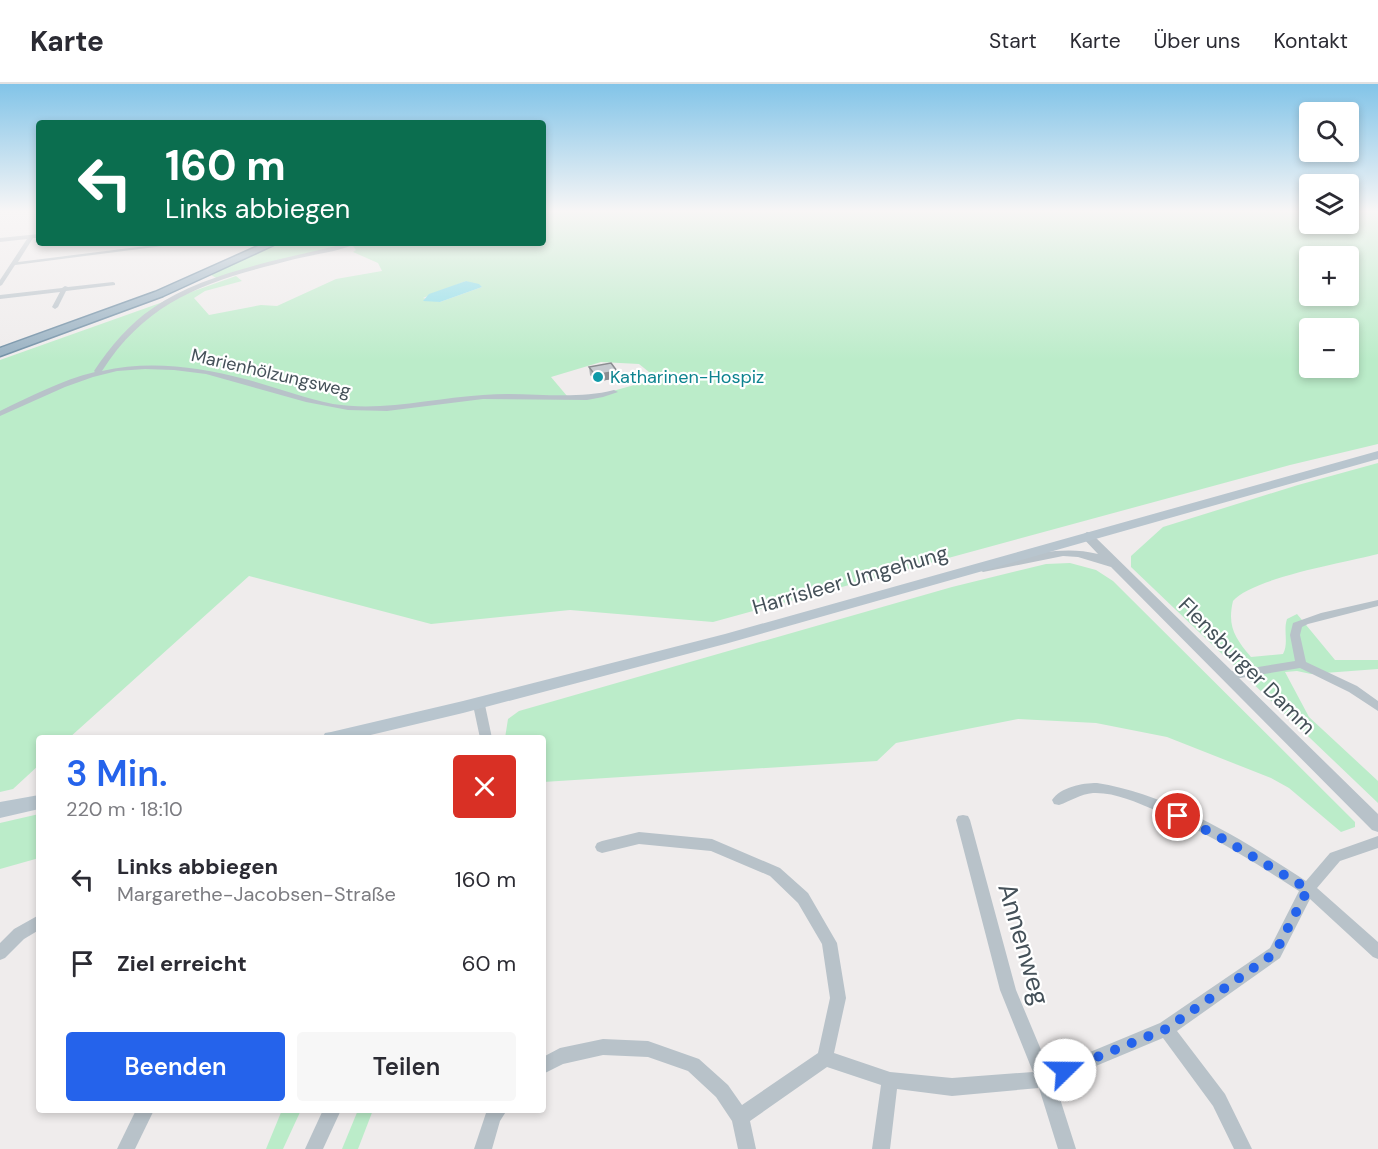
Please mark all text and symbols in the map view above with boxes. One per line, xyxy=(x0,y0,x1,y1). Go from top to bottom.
text: Karte xyxy=(30,23,104,60)
text: Start xyxy=(989,27,1037,55)
text: Karte xyxy=(1070,27,1121,55)
text: Über uns xyxy=(1154,27,1240,55)
text: Kontakt xyxy=(1273,27,1348,55)
map controls xyxy=(1299,102,1359,378)
button: search xyxy=(1299,102,1359,162)
text: 160 m xyxy=(165,138,286,193)
icon: left xyxy=(66,144,144,222)
button: layers xyxy=(1299,174,1359,234)
text: Links abbiegen xyxy=(165,191,350,226)
button: + xyxy=(1299,246,1359,306)
button: − xyxy=(1299,318,1359,378)
street label: Marienhölzungsweg xyxy=(189,343,353,403)
place label: Katharinen-Hospiz xyxy=(610,365,764,389)
marker: Katharinen-Hospiz xyxy=(591,370,605,384)
street label: Harrisleer Umgehung xyxy=(749,539,951,621)
street label: Flensburger Damm xyxy=(1172,591,1322,741)
text: 3 Min. xyxy=(66,750,168,797)
button: close xyxy=(453,755,516,818)
pin xyxy=(1152,790,1203,841)
text: 220 m · 18:10 xyxy=(66,796,183,822)
icon: arrive xyxy=(1161,799,1194,832)
text: Links abbiegen xyxy=(117,852,278,881)
icon: left xyxy=(66,863,99,896)
text: 160 m xyxy=(455,865,516,894)
street label: Annenweg xyxy=(990,879,1058,1009)
text: Margarethe-Jacobsen-Straße xyxy=(117,881,396,907)
icon: arrive xyxy=(66,947,99,980)
text: Ziel erreicht xyxy=(117,949,247,978)
text: 60 m xyxy=(462,949,516,978)
button: Beenden xyxy=(66,1032,285,1101)
button: Teilen xyxy=(297,1032,516,1101)
position arrow xyxy=(1033,1038,1097,1102)

